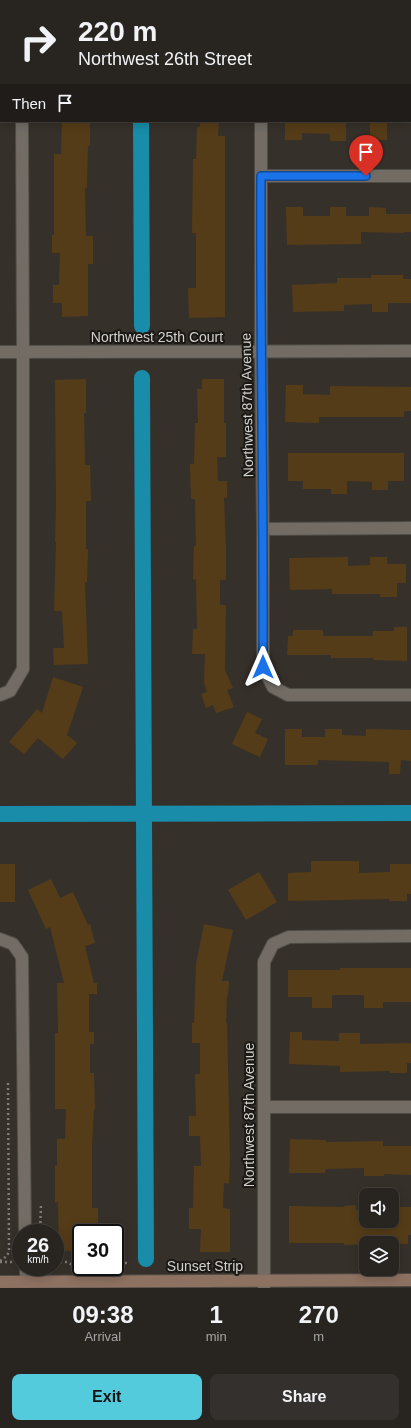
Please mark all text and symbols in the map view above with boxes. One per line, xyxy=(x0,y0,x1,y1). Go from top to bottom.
icon: right xyxy=(12,16,64,68)
text: 220 m xyxy=(78,16,157,47)
text: Northwest 26th Street xyxy=(78,49,252,69)
icon: arrive xyxy=(54,92,76,114)
text: Then xyxy=(12,95,46,112)
pin xyxy=(349,135,383,176)
icon: arrive xyxy=(355,141,377,163)
street label: Northwest 25th Court xyxy=(91,329,223,345)
street label: Northwest 87th Avenue xyxy=(238,332,256,477)
position arrow xyxy=(242,646,284,688)
street label: Northwest 87th Avenue xyxy=(241,1043,257,1187)
map controls xyxy=(359,1188,399,1276)
button: sound xyxy=(359,1188,399,1228)
speed limit sign: 30 xyxy=(72,1224,124,1276)
text: 26 xyxy=(27,1234,49,1256)
button: layers xyxy=(359,1236,399,1276)
text: km/h xyxy=(27,1254,49,1265)
street label: Sunset Strip xyxy=(167,1258,243,1274)
text: 09:38 xyxy=(72,1301,134,1328)
text: 1 xyxy=(209,1301,223,1328)
text: 270 xyxy=(299,1301,339,1328)
text: Arrival xyxy=(84,1329,121,1344)
text: min xyxy=(206,1329,227,1344)
text: m xyxy=(313,1329,324,1344)
button: Exit xyxy=(12,1374,202,1420)
button: Share xyxy=(210,1374,399,1420)

